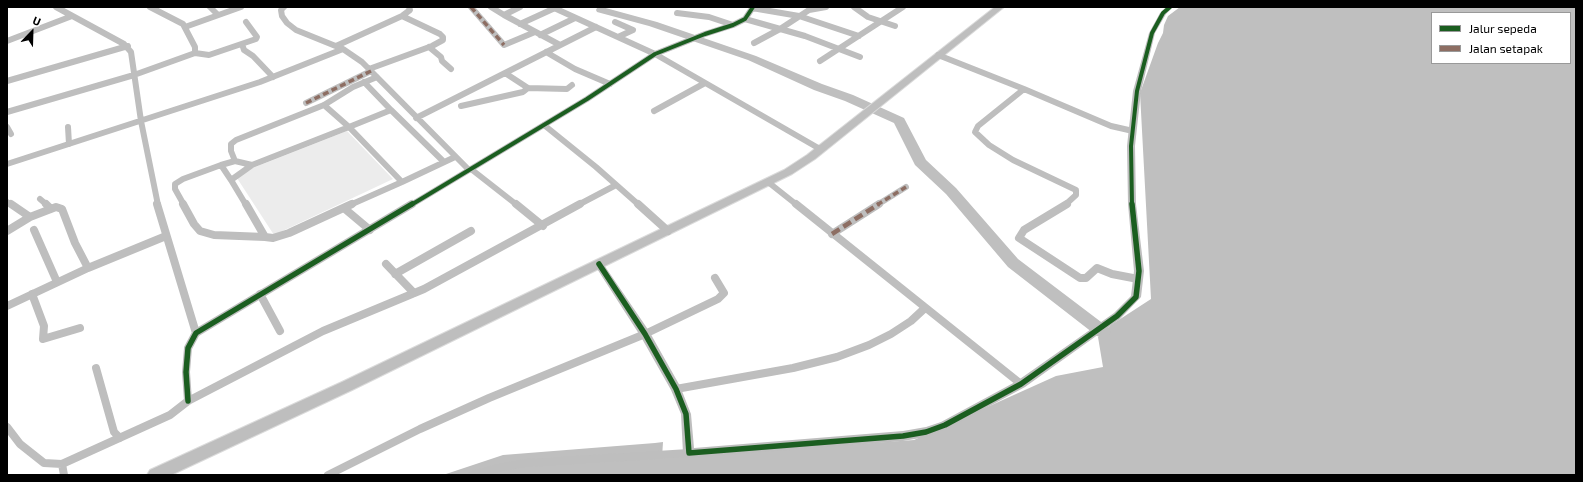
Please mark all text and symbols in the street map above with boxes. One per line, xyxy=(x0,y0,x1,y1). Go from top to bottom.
north arrow xyxy=(12,12,52,52)
legend xyxy=(1431,12,1571,64)
text: U xyxy=(31,13,43,28)
text: Jalur sepeda xyxy=(1469,21,1537,35)
text: Jalan setapak xyxy=(1469,41,1543,55)

